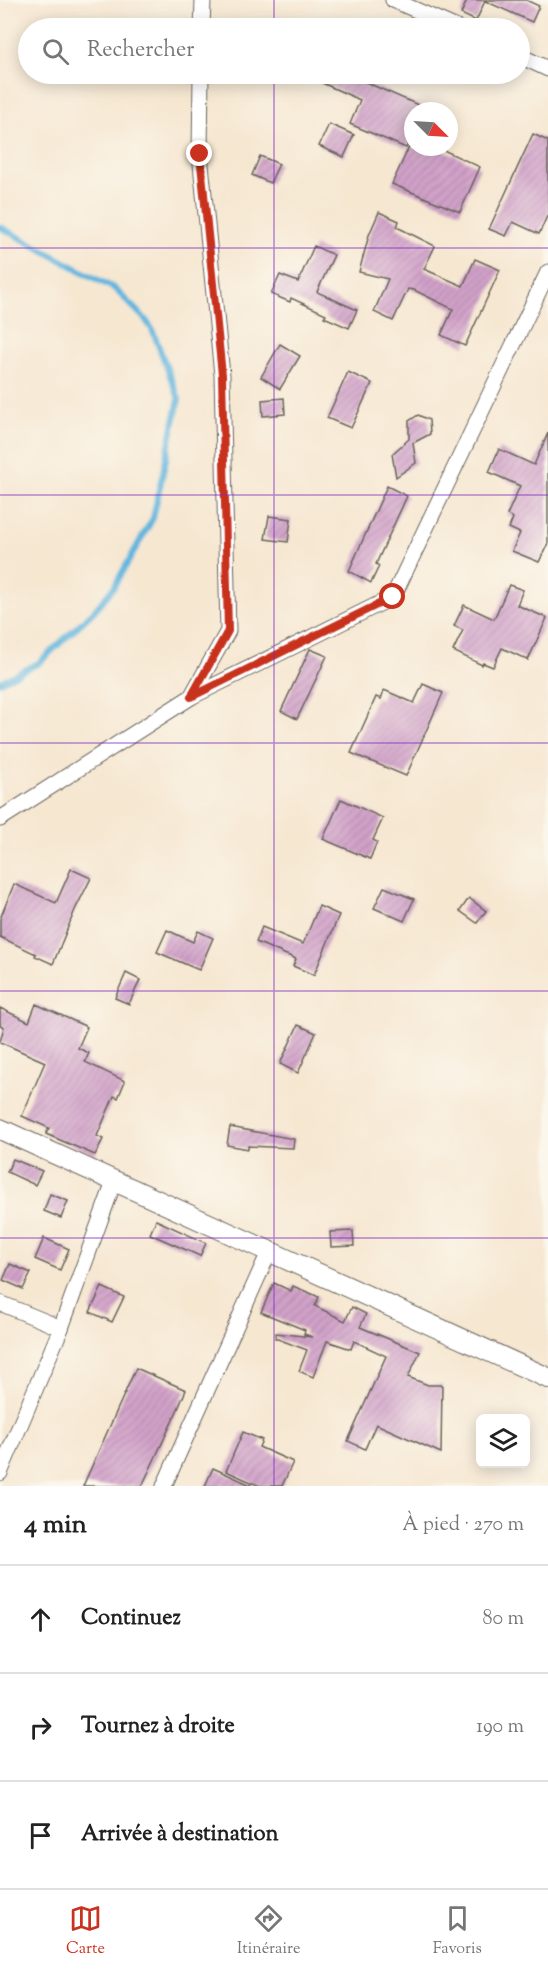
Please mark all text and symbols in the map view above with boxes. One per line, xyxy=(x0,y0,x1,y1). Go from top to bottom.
search box xyxy=(18,18,530,84)
icon: search xyxy=(39,35,72,68)
text: Rechercher xyxy=(87,35,194,67)
north arrow xyxy=(404,102,458,156)
route end xyxy=(186,140,212,166)
route start xyxy=(379,583,405,609)
map controls xyxy=(476,1414,530,1468)
button: layers xyxy=(476,1414,530,1468)
text: 4 min xyxy=(24,1507,87,1544)
text: À pied · 270 m xyxy=(402,1511,524,1540)
icon: ahead xyxy=(24,1603,57,1636)
text: Continuez xyxy=(81,1603,181,1635)
text: 80 m xyxy=(483,1605,524,1634)
icon: right xyxy=(24,1711,57,1744)
text: Tournez à droite xyxy=(81,1711,235,1743)
text: 190 m xyxy=(476,1713,524,1742)
icon: arrive xyxy=(24,1819,57,1852)
text: Arrivée à destination xyxy=(81,1819,278,1851)
tab: Carte xyxy=(66,1902,105,1961)
tab: Itinéraire xyxy=(237,1902,300,1961)
tab: Favoris xyxy=(433,1902,482,1961)

